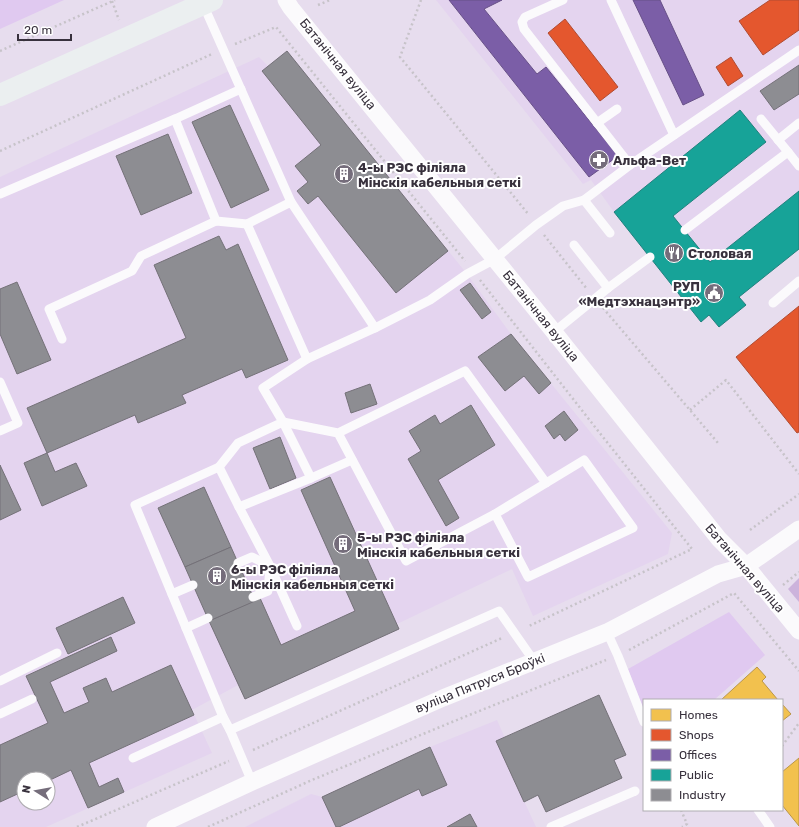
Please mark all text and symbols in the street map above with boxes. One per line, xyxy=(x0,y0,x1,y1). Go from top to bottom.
street label: Батанічная вуліца xyxy=(297,15,379,113)
scale bar xyxy=(18,16,71,42)
text: 20 m xyxy=(24,23,52,37)
pharmacy icon: Альфа-Вет xyxy=(588,149,610,171)
place label: Альфа-Вет xyxy=(613,153,686,168)
place label: 4-ы РЭС філіяла Мінскія кабельныя сеткі xyxy=(358,160,521,190)
building icon: 4-ы РЭС філіяла Мінскія кабельныя сеткі xyxy=(333,163,355,185)
restaurant icon: Столовая xyxy=(663,242,685,264)
place label: Столовая xyxy=(688,246,752,261)
street label: Батанічная вуліца xyxy=(500,267,582,365)
place label: РУП «Медтэхнацэнтр» xyxy=(578,279,700,309)
public building icon: РУП «Медтэхнацэнтр» xyxy=(703,282,725,304)
street label: Батанічная вуліца xyxy=(702,521,788,615)
place label: 5-ы РЭС філіяла Мінскія кабельныя сеткі xyxy=(357,530,520,560)
building icon: 5-ы РЭС філіяла Мінскія кабельныя сеткі xyxy=(332,533,354,555)
place label: 6-ы РЭС філіяла Мінскія кабельныя сеткі xyxy=(231,562,394,592)
building icon: 6-ы РЭС філіяла Мінскія кабельныя сеткі xyxy=(206,565,228,587)
street label: вуліца Пятруся Броўкі xyxy=(413,650,547,716)
legend xyxy=(643,699,783,811)
text: Homes xyxy=(679,708,718,722)
text: Shops xyxy=(679,728,714,742)
text: Offices xyxy=(679,748,717,762)
text: Public xyxy=(679,768,714,782)
north arrow xyxy=(16,771,56,811)
text: N xyxy=(20,784,34,794)
text: Industry xyxy=(679,788,726,802)

